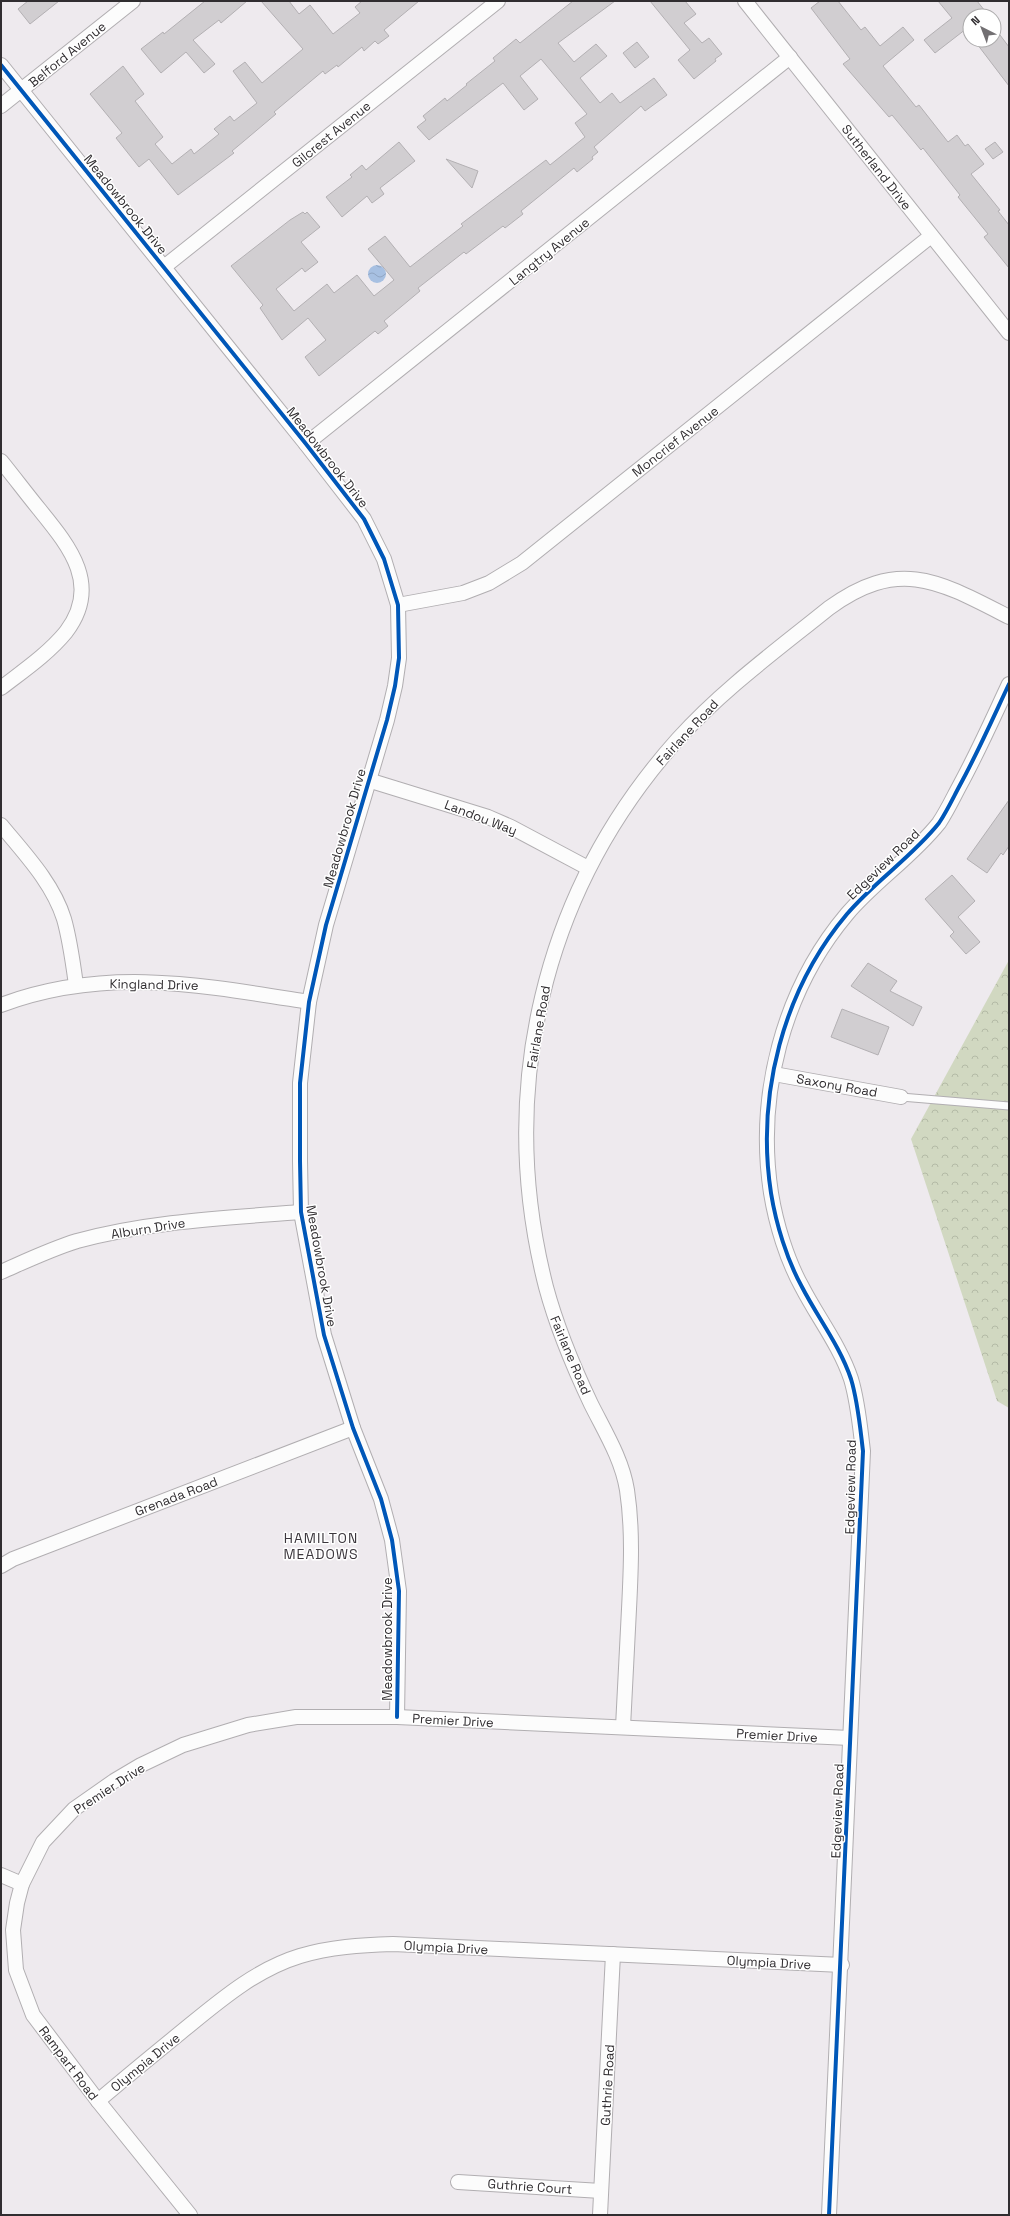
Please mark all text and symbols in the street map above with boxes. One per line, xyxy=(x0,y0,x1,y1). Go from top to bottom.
north arrow xyxy=(962,8,1002,48)
text: N xyxy=(968,13,983,28)
street label: Belford Avenue xyxy=(25,18,110,91)
street label: Gilcrest Avenue xyxy=(288,97,374,171)
street label: Sutherland Drive xyxy=(838,121,915,214)
street label: Meadowbrook Drive xyxy=(80,151,171,258)
street label: Langtry Avenue xyxy=(506,214,593,289)
street label: Moncrief Avenue xyxy=(629,402,722,481)
street label: Meadowbrook Drive xyxy=(283,403,372,511)
street label: Fairlane Road xyxy=(652,696,722,769)
street label: Meadowbrook Drive xyxy=(319,766,370,890)
street label: Landou Way xyxy=(442,796,520,839)
street label: Edgeview Road xyxy=(843,825,923,903)
street label: Kingland Drive xyxy=(109,975,199,994)
street label: Fairlane Road xyxy=(523,984,554,1070)
street label: Saxony Road xyxy=(795,1070,879,1101)
street label: Meadowbrook Drive xyxy=(302,1204,341,1328)
street label: Alburn Drive xyxy=(110,1214,186,1243)
street label: Fairlane Road xyxy=(546,1313,595,1397)
street label: Edgeview Road xyxy=(841,1439,860,1535)
street label: Grenada Road xyxy=(132,1473,220,1520)
district label: HAMILTON MEADOWS xyxy=(283,1529,359,1563)
street label: Meadowbrook Drive xyxy=(379,1577,396,1701)
street label: Premier Drive xyxy=(412,1710,494,1731)
street label: Premier Drive xyxy=(736,1725,818,1746)
street label: Premier Drive xyxy=(70,1759,148,1818)
street label: Edgeview Road xyxy=(827,1763,848,1859)
street label: Olympia Drive xyxy=(403,1937,489,1958)
street label: Olympia Drive xyxy=(726,1952,812,1973)
street label: Rampart Road xyxy=(35,2023,102,2104)
street label: Olympia Drive xyxy=(107,2029,184,2096)
street label: Guthrie Road xyxy=(597,2044,618,2126)
street label: Guthrie Court xyxy=(487,2175,573,2198)

